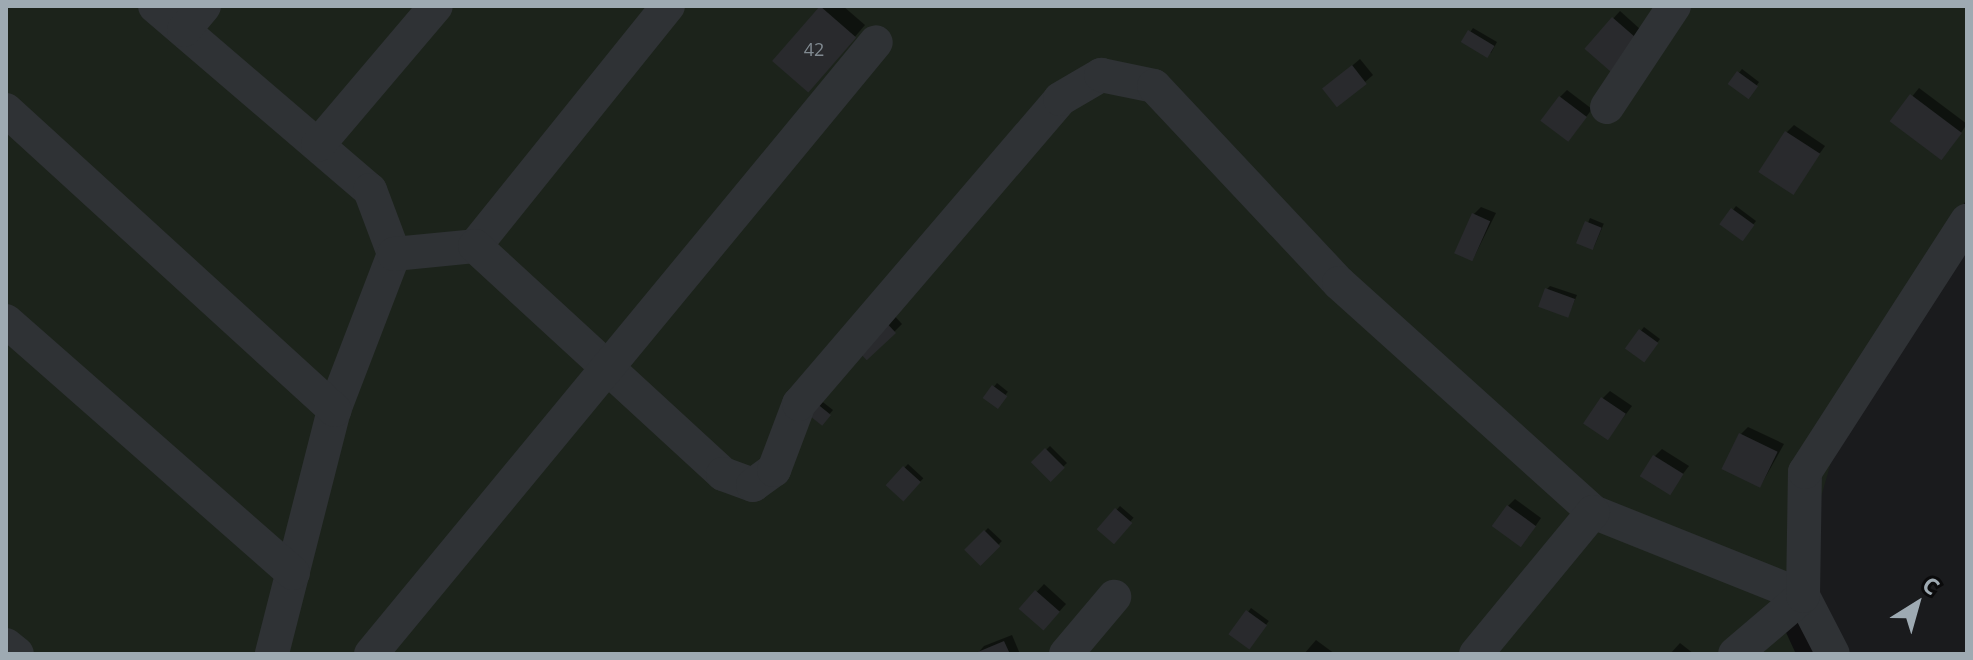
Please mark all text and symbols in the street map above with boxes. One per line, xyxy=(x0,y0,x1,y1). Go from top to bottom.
house number: 42 xyxy=(804,38,824,60)
north arrow xyxy=(1877,564,1957,644)
text: С xyxy=(1917,569,1946,601)

